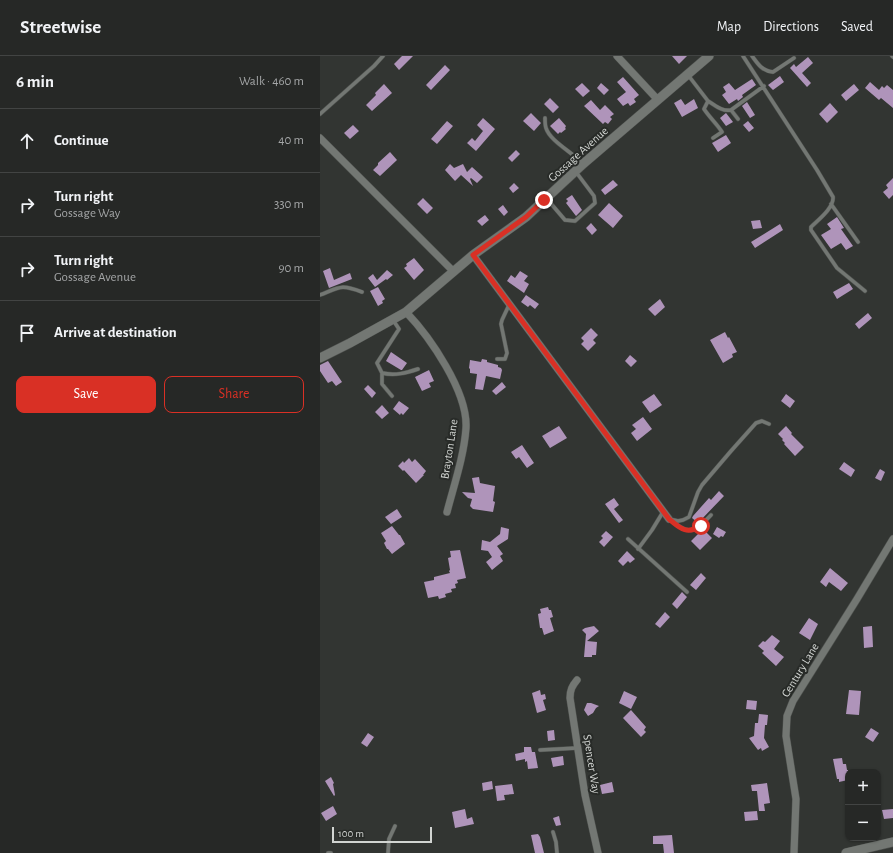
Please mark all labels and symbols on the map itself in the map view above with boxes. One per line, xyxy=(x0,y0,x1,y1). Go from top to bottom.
street label: Gossage Avenue xyxy=(546,124,610,184)
route end xyxy=(535,191,553,209)
street label: Brayton Lane xyxy=(438,418,461,480)
route start xyxy=(692,517,710,535)
street label: Century Lane xyxy=(779,641,822,700)
street label: Spencer Way xyxy=(580,733,603,795)
scale bar xyxy=(332,825,432,844)

